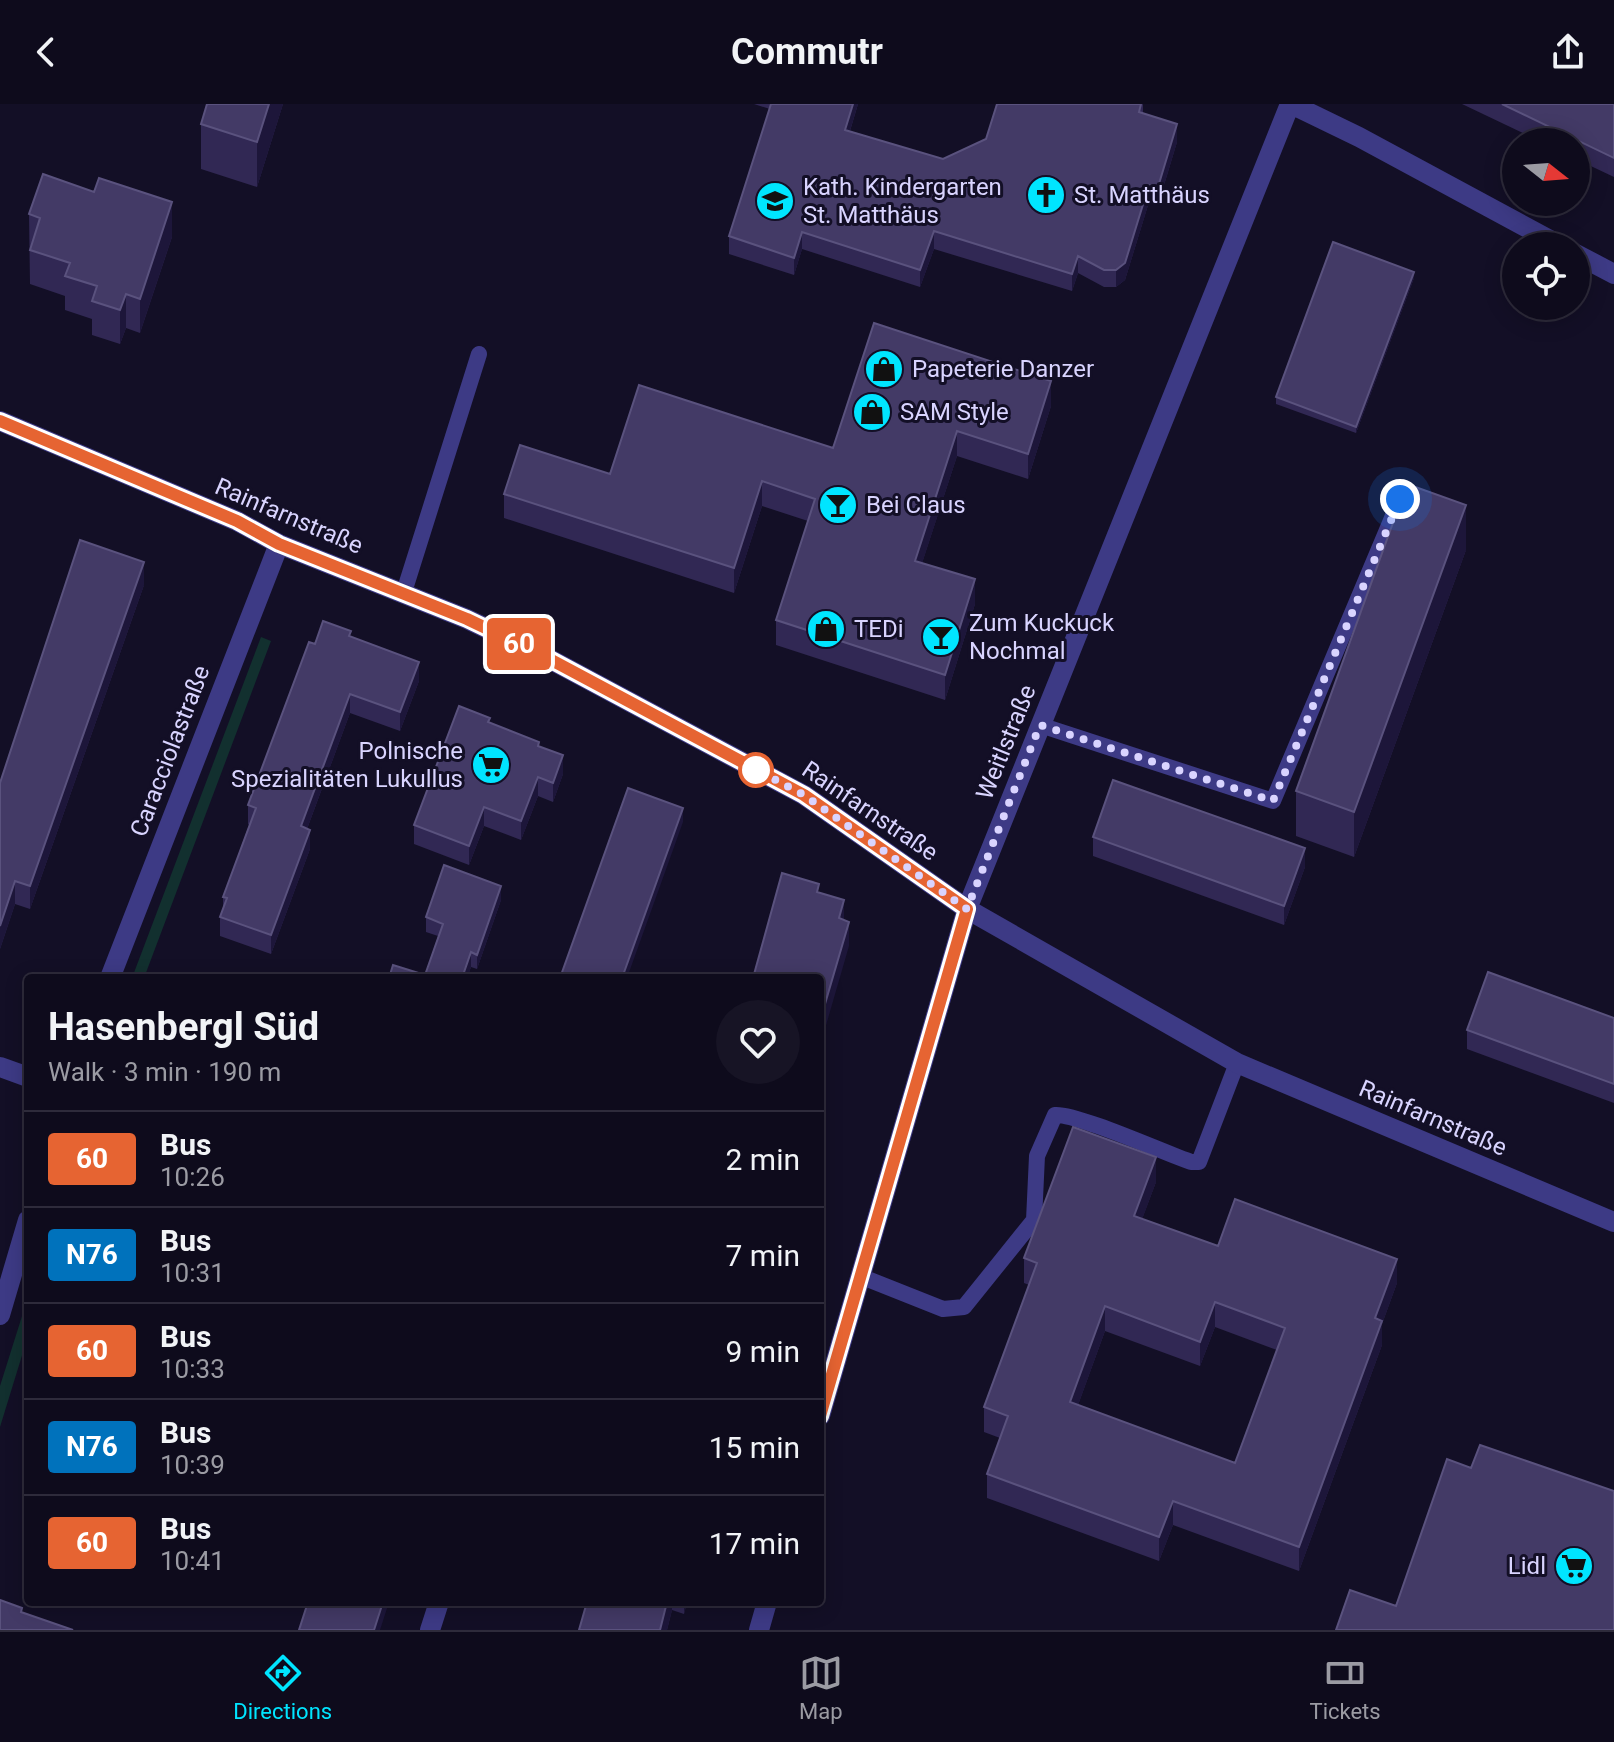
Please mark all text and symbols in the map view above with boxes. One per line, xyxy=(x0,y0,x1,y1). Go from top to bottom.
icon: back xyxy=(24,30,68,74)
icon: share xyxy=(1546,30,1590,74)
text: Commutr xyxy=(731,31,883,73)
north arrow xyxy=(1502,128,1590,216)
map controls xyxy=(1502,128,1590,320)
place label: Kath. Kindergarten St. Matthäus xyxy=(803,173,1002,229)
church icon: St. Matthäus xyxy=(1025,174,1067,216)
school or university icon: Kath. Kindergarten St. Matthäus xyxy=(754,180,796,222)
place label: St. Matthäus xyxy=(1074,181,1210,209)
button: locate xyxy=(1502,232,1590,320)
shop icon: Papeterie Danzer xyxy=(863,348,905,390)
place label: Papeterie Danzer xyxy=(912,355,1094,383)
shop icon: SAM Style xyxy=(851,391,893,433)
place label: SAM Style xyxy=(900,398,1009,426)
street label: Rainfarnstraße xyxy=(211,472,367,560)
your location xyxy=(1380,479,1420,519)
bar icon: Bei Claus xyxy=(817,484,859,526)
place label: Bei Claus xyxy=(866,491,966,519)
shop icon: TEDi xyxy=(805,608,847,650)
place label: Zum Kuckuck Nochmal xyxy=(969,609,1115,665)
place label: TEDi xyxy=(854,615,904,643)
bar icon: Zum Kuckuck Nochmal xyxy=(920,616,962,658)
line badge: 60 xyxy=(483,618,555,670)
text: 60 xyxy=(503,627,535,660)
street label: Caracciolastraße xyxy=(125,662,215,840)
street label: Weitlstraße xyxy=(970,681,1042,803)
place label: Polnische Spezialitäten Lukullus xyxy=(231,737,463,793)
supermarket icon: Polnische Spezialitäten Lukullus xyxy=(470,744,512,786)
unlabelled marker xyxy=(739,753,773,787)
street label: Rainfarnstraße xyxy=(797,755,943,867)
button: heart xyxy=(716,1000,800,1084)
text: Hasenbergl Süd xyxy=(48,1005,319,1049)
text: Walk · 3 min · 190 m xyxy=(48,1057,281,1087)
street label: Rainfarnstraße xyxy=(1355,1074,1511,1162)
text: Bus xyxy=(160,1127,211,1162)
text: 60 xyxy=(76,1142,108,1175)
text: 2 min xyxy=(726,1142,800,1177)
text: 10:26 xyxy=(160,1162,225,1192)
text: Bus xyxy=(160,1223,211,1258)
text: N76 xyxy=(66,1238,118,1271)
text: 7 min xyxy=(726,1238,800,1273)
text: 10:31 xyxy=(160,1258,225,1288)
text: Bus xyxy=(160,1319,211,1354)
text: 60 xyxy=(76,1334,108,1367)
text: 9 min xyxy=(726,1334,800,1369)
text: 10:33 xyxy=(160,1354,225,1384)
text: Bus xyxy=(160,1415,211,1450)
text: N76 xyxy=(66,1430,118,1463)
text: 15 min xyxy=(709,1430,800,1465)
text: 10:39 xyxy=(160,1450,225,1480)
text: Bus xyxy=(160,1511,211,1546)
text: 60 xyxy=(76,1526,108,1559)
text: 17 min xyxy=(709,1526,800,1561)
supermarket icon: Lidl xyxy=(1553,1545,1595,1587)
text: 10:41 xyxy=(160,1546,225,1576)
place label: Lidl xyxy=(1508,1552,1546,1580)
tab: Directions xyxy=(233,1651,332,1724)
tab: Map xyxy=(799,1651,843,1724)
tab: Tickets xyxy=(1310,1651,1381,1724)

